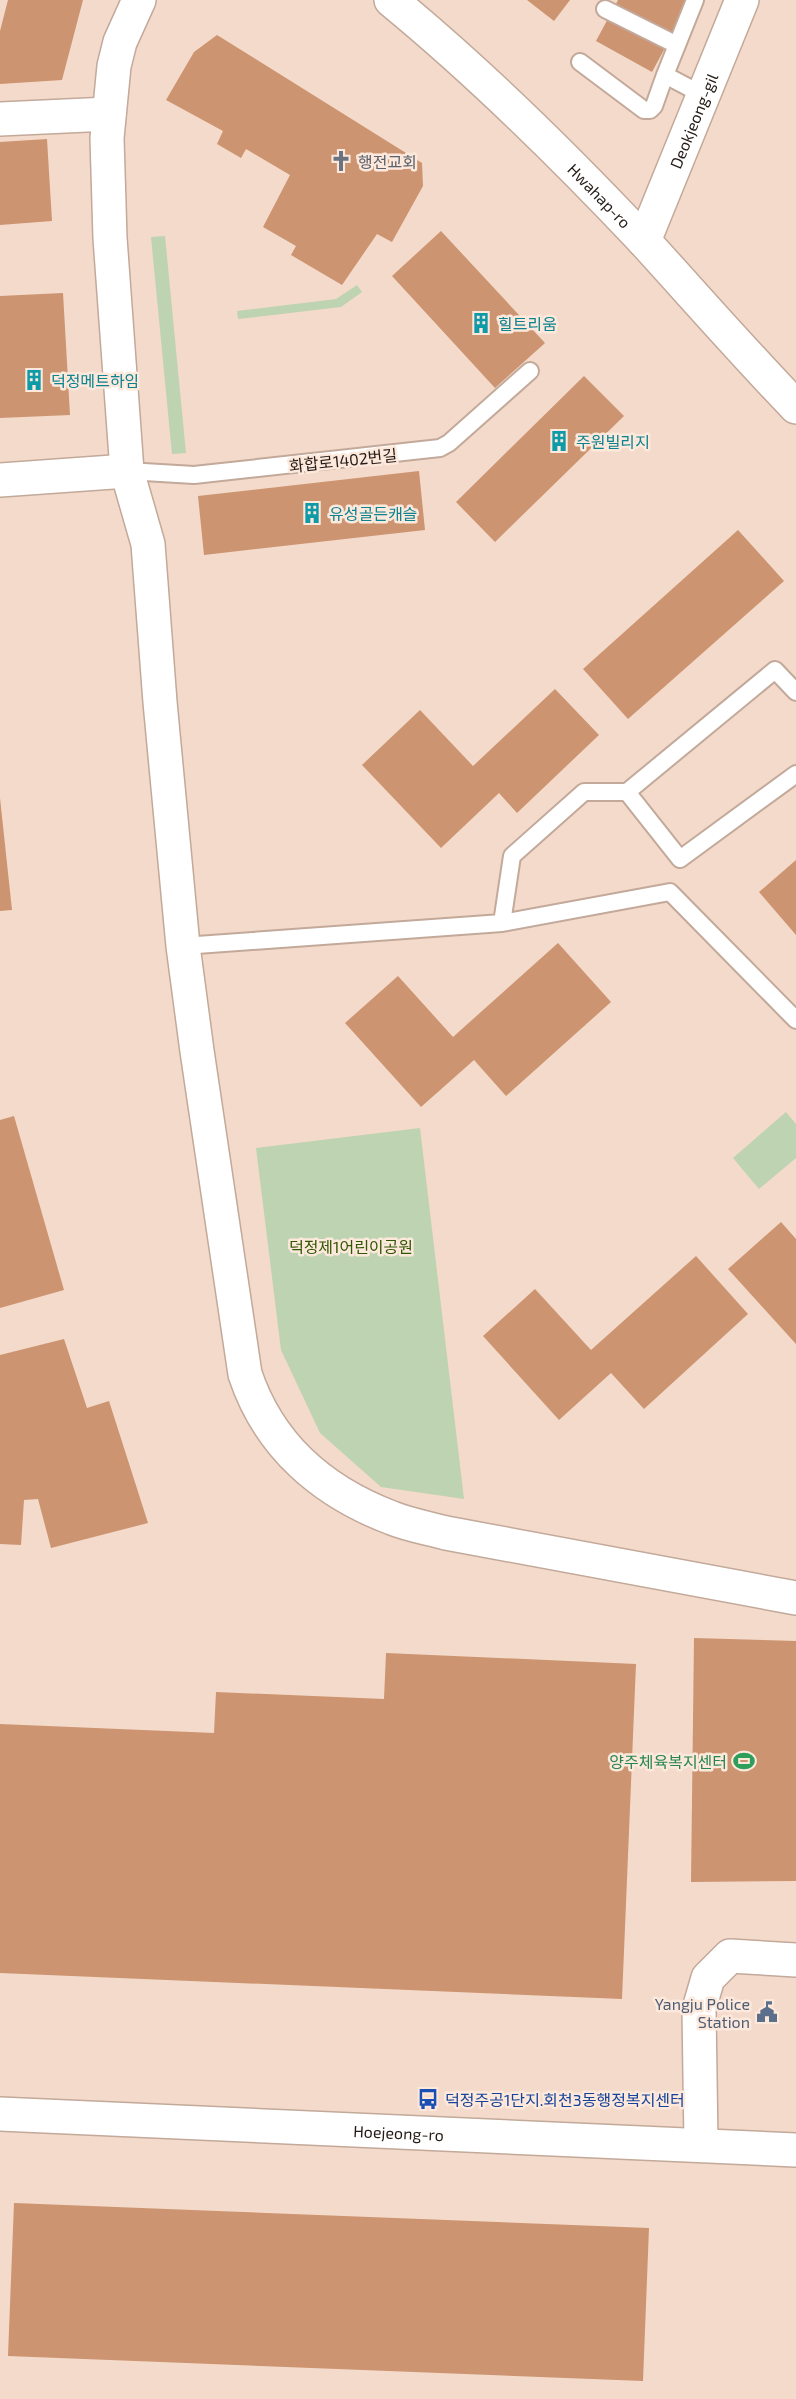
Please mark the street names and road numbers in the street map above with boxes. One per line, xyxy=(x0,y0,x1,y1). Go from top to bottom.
street label: Deokjeong-gil xyxy=(665,70,721,171)
street label: Hwahap-ro xyxy=(564,159,636,231)
street label: 화합로1402번길 xyxy=(288,445,398,475)
street label: Hoejeong-ro xyxy=(353,2120,444,2144)

